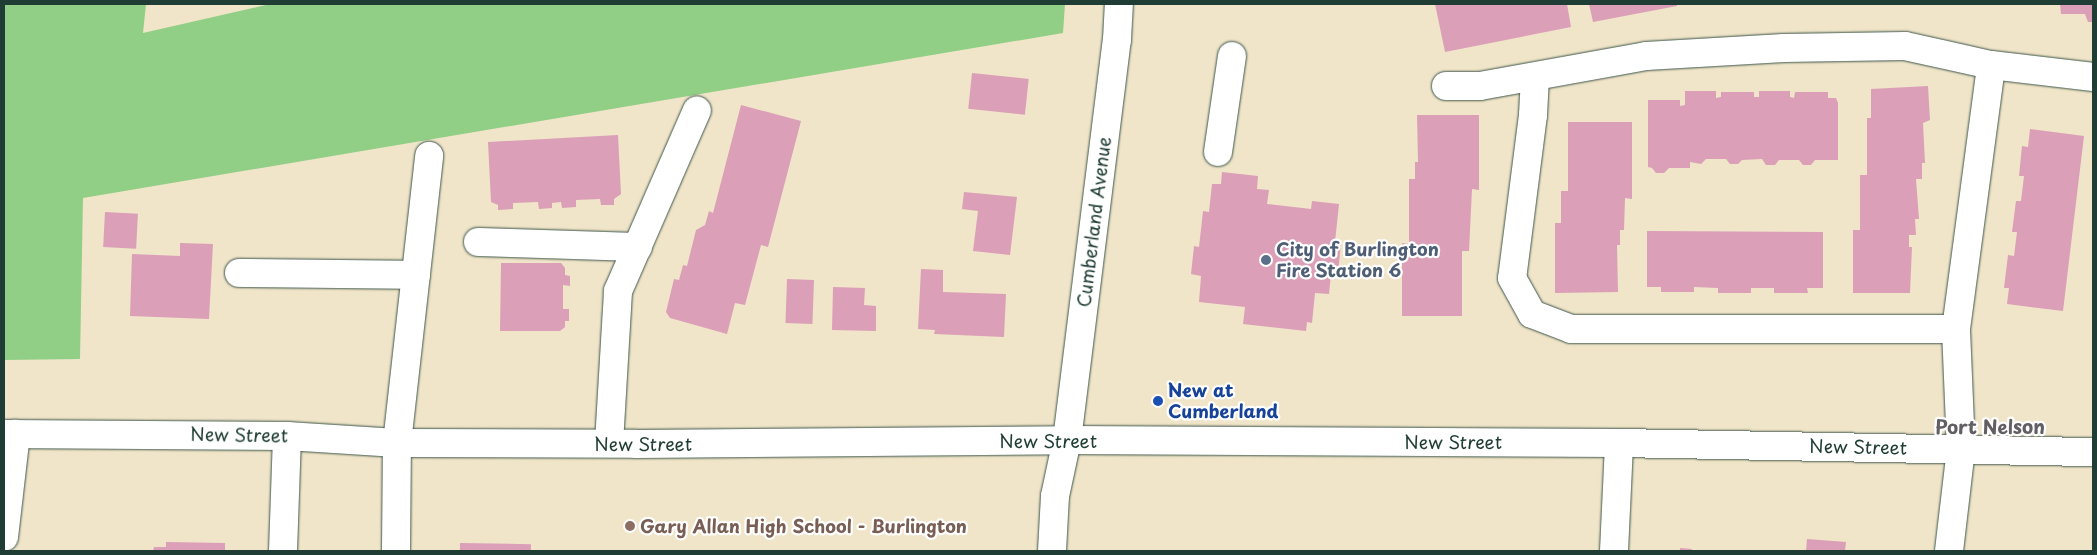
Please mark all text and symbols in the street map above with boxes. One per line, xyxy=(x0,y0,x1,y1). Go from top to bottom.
street label: Cumberland Avenue xyxy=(1073,135,1115,309)
place label: City of Burlington Fire Station 6 xyxy=(1276,239,1440,282)
marker: City of Burlington Fire Station 6 xyxy=(1260,254,1272,266)
place label: New at Cumberland xyxy=(1168,380,1279,422)
marker: New at Cumberland xyxy=(1152,395,1164,407)
district label: Port Nelson xyxy=(1935,416,2045,438)
street label: New Street xyxy=(190,423,288,447)
street label: New Street xyxy=(999,430,1097,452)
street label: New Street xyxy=(1404,431,1502,453)
street label: New Street xyxy=(594,433,692,455)
street label: New Street xyxy=(1809,435,1907,459)
place label: Gary Allan High School - Burlington xyxy=(640,515,968,537)
marker: Gary Allan High School - Burlington xyxy=(624,520,636,532)

